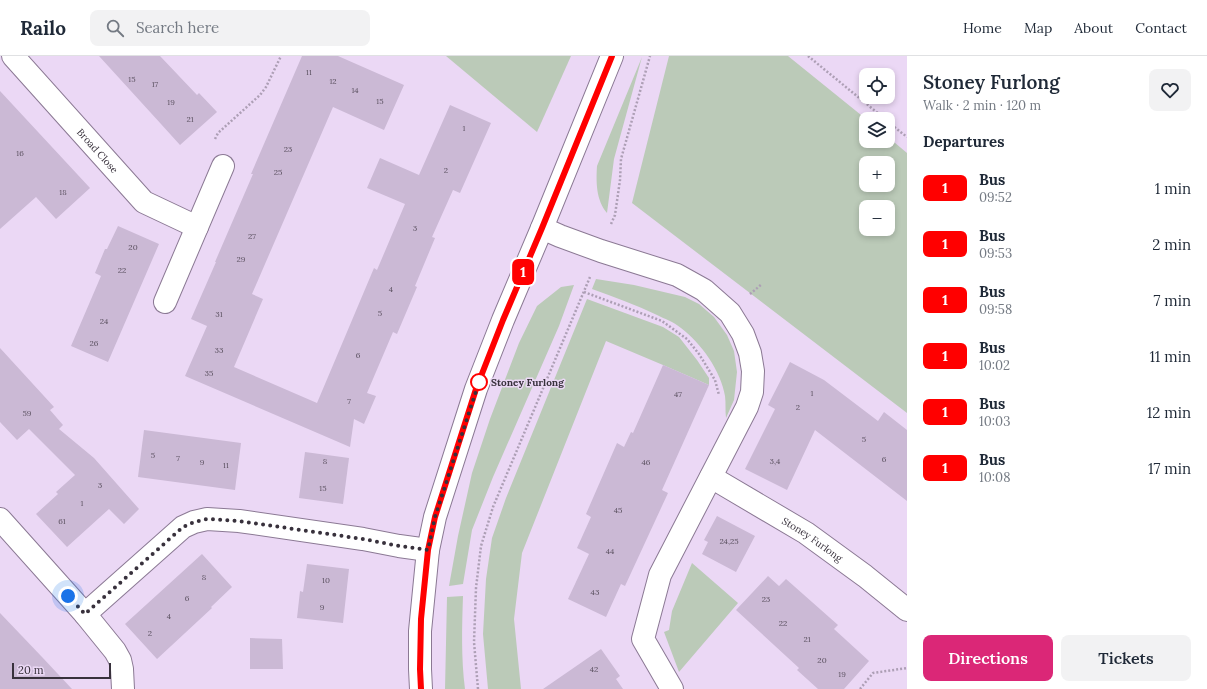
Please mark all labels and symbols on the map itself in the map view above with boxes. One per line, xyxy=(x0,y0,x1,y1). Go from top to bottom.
house number: 11 xyxy=(306,67,312,77)
house number: 15 xyxy=(128,74,136,84)
house number: 12 xyxy=(329,76,337,86)
house number: 17 xyxy=(152,79,159,89)
house number: 14 xyxy=(351,85,359,95)
house number: 15 xyxy=(376,96,384,106)
house number: 19 xyxy=(167,97,175,107)
house number: 21 xyxy=(186,114,194,124)
house number: 1 xyxy=(463,123,466,133)
street label: Broad Close xyxy=(74,125,122,176)
house number: 23 xyxy=(284,144,293,154)
house number: 16 xyxy=(16,148,24,158)
house number: 2 xyxy=(444,165,448,175)
house number: 25 xyxy=(274,167,282,177)
house number: 18 xyxy=(59,187,67,197)
house number: 3 xyxy=(413,223,418,233)
house number: 27 xyxy=(248,231,256,241)
house number: 20 xyxy=(128,242,138,252)
house number: 29 xyxy=(237,254,246,264)
line badge: 1 xyxy=(510,259,536,285)
house number: 22 xyxy=(118,265,126,275)
house number: 4 xyxy=(389,284,394,294)
house number: 5 xyxy=(378,308,382,318)
house number: 31 xyxy=(215,309,223,319)
house number: 24 xyxy=(100,316,109,326)
house number: 26 xyxy=(90,338,99,348)
house number: 33 xyxy=(215,345,224,355)
house number: 6 xyxy=(356,350,361,360)
house number: 35 xyxy=(205,368,213,378)
marker: Stoney Furlong xyxy=(470,373,488,391)
place label: Stoney Furlong xyxy=(491,376,564,389)
house number: 1 xyxy=(811,388,814,398)
house number: 47 xyxy=(674,389,682,399)
house number: 7 xyxy=(347,396,351,406)
house number: 2 xyxy=(796,402,800,412)
house number: 59 xyxy=(23,408,32,418)
house number: 5 xyxy=(862,434,866,444)
house number: 5 xyxy=(151,450,155,460)
house number: 7 xyxy=(176,453,180,463)
house number: 6 xyxy=(882,454,887,464)
house number: 8 xyxy=(323,456,328,466)
house number: 3,4 xyxy=(770,456,781,466)
house number: 9 xyxy=(200,457,205,467)
house number: 46 xyxy=(642,457,651,467)
house number: 11 xyxy=(223,460,229,470)
house number: 3 xyxy=(98,480,103,490)
house number: 15 xyxy=(319,483,327,493)
house number: 1 xyxy=(81,498,84,508)
house number: 45 xyxy=(614,505,622,515)
street label: Stoney Furlong xyxy=(780,514,846,564)
house number: 61 xyxy=(58,516,66,526)
house number: 24,25 xyxy=(719,536,739,546)
house number: 44 xyxy=(606,546,615,556)
house number: 8 xyxy=(202,572,207,582)
house number: 10 xyxy=(322,575,330,585)
your location xyxy=(58,586,78,606)
house number: 43 xyxy=(591,587,600,597)
house number: 6 xyxy=(185,593,190,603)
house number: 23 xyxy=(762,594,771,604)
house number: 9 xyxy=(320,602,325,612)
house number: 4 xyxy=(167,611,172,621)
house number: 22 xyxy=(779,618,787,628)
house number: 2 xyxy=(148,628,152,638)
house number: 21 xyxy=(803,634,811,644)
house number: 20 xyxy=(817,655,827,665)
scale bar xyxy=(12,661,111,680)
house number: 42 xyxy=(590,664,598,674)
house number: 19 xyxy=(838,669,846,679)

